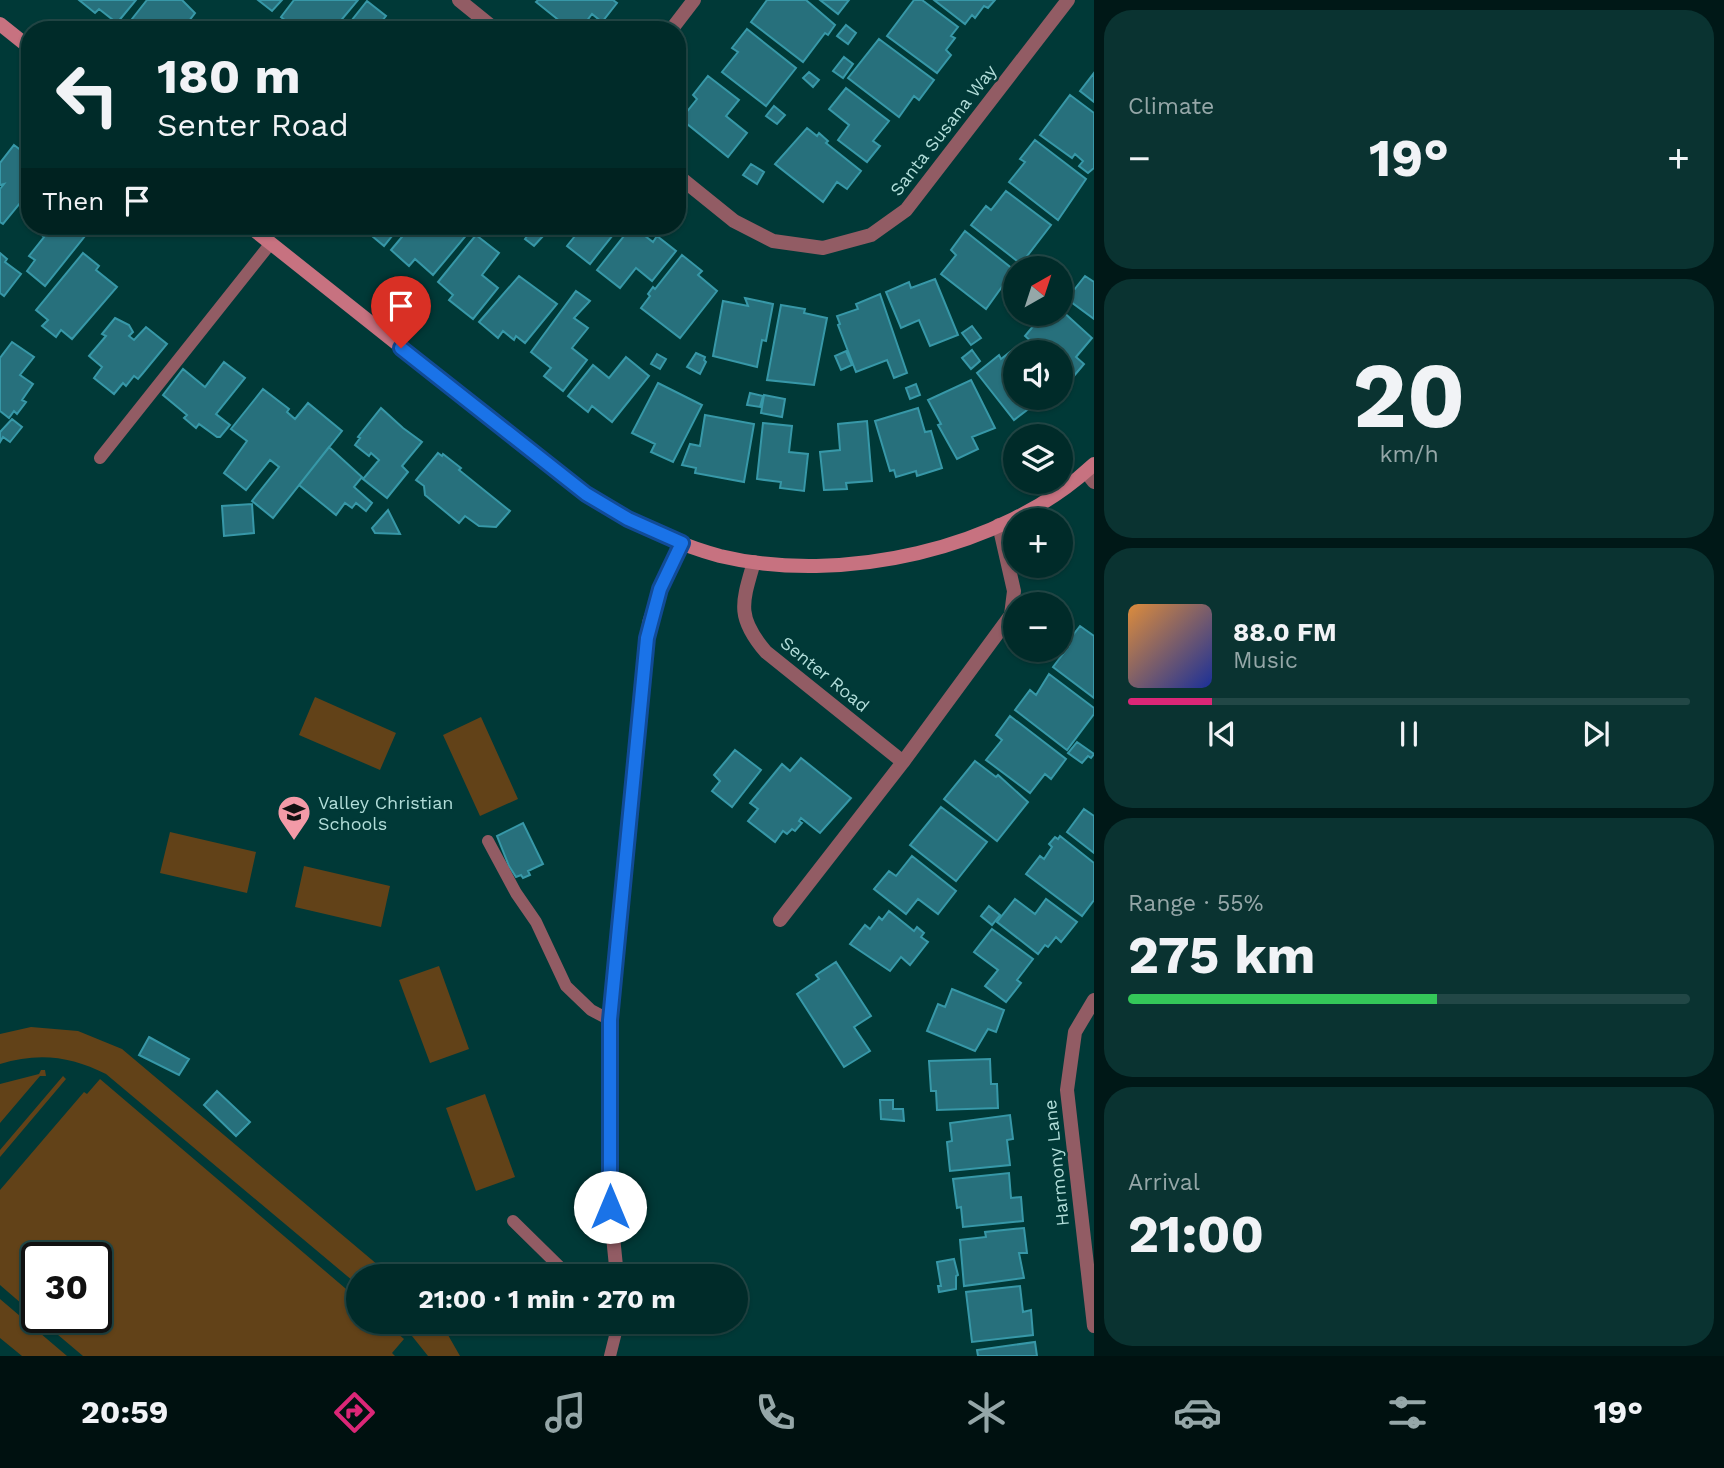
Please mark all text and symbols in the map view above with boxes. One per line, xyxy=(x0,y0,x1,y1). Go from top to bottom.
text: 180 m xyxy=(157,47,301,105)
icon: left xyxy=(42,49,133,140)
street label: Santa Susana Way xyxy=(885,60,1001,200)
text: Climate xyxy=(1128,93,1214,120)
text: Senter Road xyxy=(157,106,349,144)
text: 19° xyxy=(1369,128,1449,189)
text: − xyxy=(1128,136,1151,180)
text: + xyxy=(1667,136,1690,180)
icon: arrive xyxy=(118,182,156,220)
text: Then xyxy=(42,186,104,216)
north arrow xyxy=(1003,256,1073,326)
map controls xyxy=(1003,256,1073,662)
pin xyxy=(371,276,431,348)
icon: arrive xyxy=(382,287,420,325)
button: sound xyxy=(1003,340,1073,410)
text: 20 xyxy=(1353,342,1465,449)
button: layers xyxy=(1003,424,1073,494)
text: km/h xyxy=(1379,441,1439,468)
button: + xyxy=(1003,508,1073,578)
button: − xyxy=(1003,592,1073,662)
text: 88.0 FM xyxy=(1233,617,1337,647)
street label: Senter Road xyxy=(776,632,874,716)
text: Music xyxy=(1233,647,1298,674)
icon: previous xyxy=(1203,715,1241,753)
icon: pause xyxy=(1390,715,1428,753)
icon: next xyxy=(1577,715,1615,753)
place label: Valley Christian Schools xyxy=(318,792,454,834)
school or university icon: Valley Christian Schools xyxy=(275,793,313,842)
text: Range · 55% xyxy=(1128,890,1263,917)
text: 275 km xyxy=(1128,925,1316,986)
street label: Harmony Lane xyxy=(1039,1099,1073,1227)
text: Arrival xyxy=(1128,1169,1200,1196)
position arrow xyxy=(573,1170,647,1244)
text: 21:00 xyxy=(1128,1204,1264,1265)
speed limit sign: 30 xyxy=(21,1242,112,1333)
text: 21:00 · 1 min · 270 m xyxy=(418,1284,676,1314)
icon: directions xyxy=(330,1388,379,1437)
icon: music xyxy=(541,1388,590,1437)
icon: phone xyxy=(751,1388,800,1437)
icon: climate xyxy=(962,1388,1011,1437)
icon: car xyxy=(1173,1388,1222,1437)
icon: filters xyxy=(1383,1388,1432,1437)
text: 20:59 xyxy=(81,1393,169,1431)
text: 19° xyxy=(1594,1393,1643,1431)

